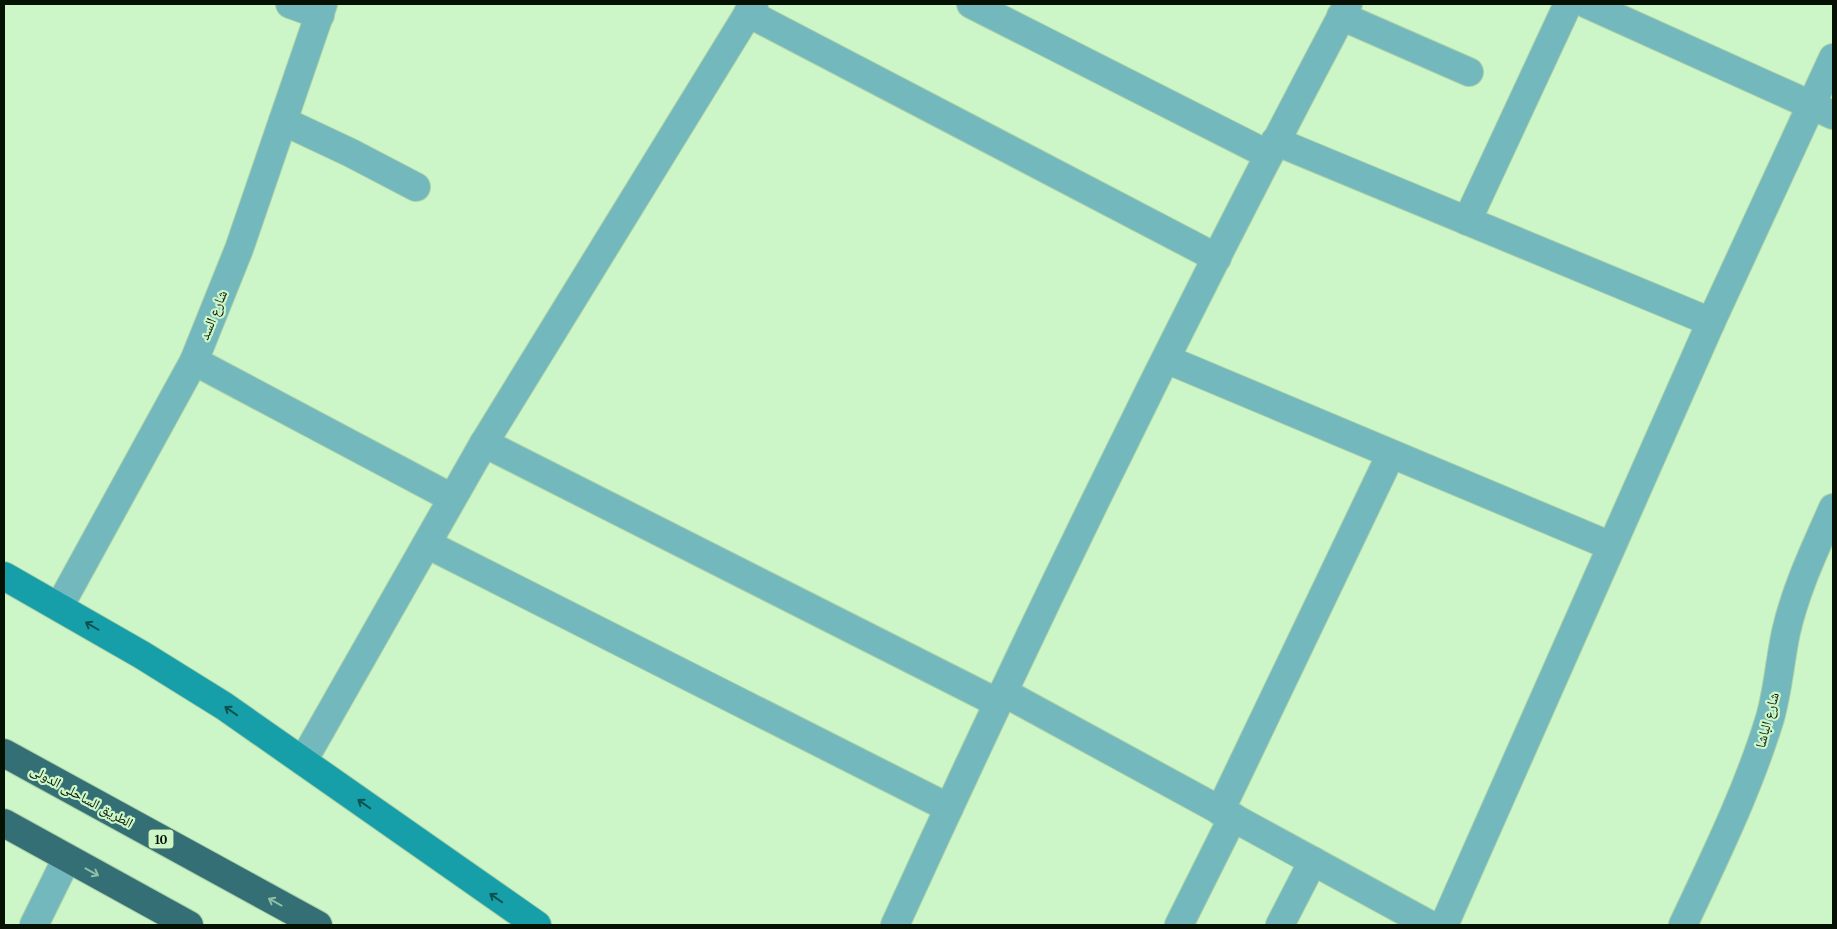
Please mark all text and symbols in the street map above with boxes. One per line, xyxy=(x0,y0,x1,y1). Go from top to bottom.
street label: شارع السد xyxy=(195,287,232,343)
one-way arrow xyxy=(85,621,100,630)
street label: شارع الباشا xyxy=(1751,690,1784,750)
one-way arrow xyxy=(224,706,238,716)
street label: الطريق الساحلى الدولى xyxy=(27,760,136,832)
one-way arrow xyxy=(357,799,371,809)
road number: 10 xyxy=(148,830,174,849)
one-way arrow xyxy=(85,867,100,877)
one-way arrow xyxy=(489,893,503,903)
one-way arrow xyxy=(268,897,283,906)

